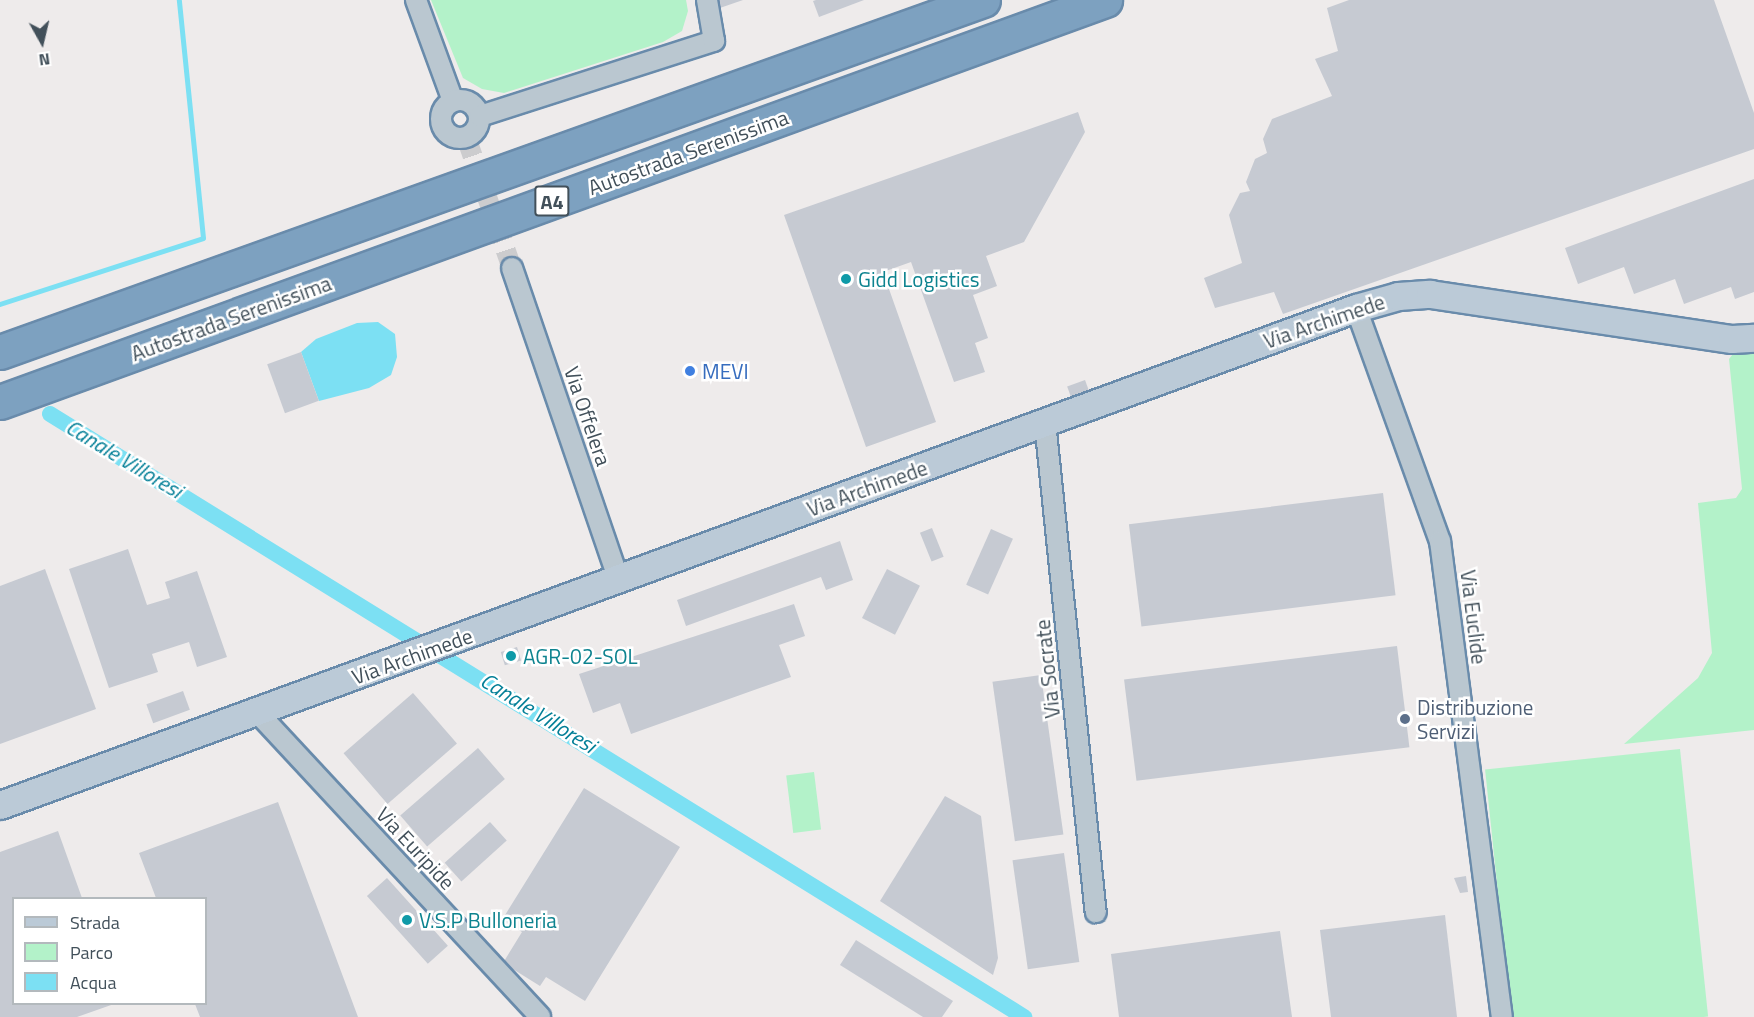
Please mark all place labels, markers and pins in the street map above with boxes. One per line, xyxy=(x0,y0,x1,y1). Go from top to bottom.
place label: Gidd Logistics xyxy=(858,266,979,292)
marker: Gidd Logistics xyxy=(839,272,853,286)
place label: MEVI xyxy=(702,358,749,384)
marker: MEVI xyxy=(683,364,697,378)
place label: AGR-02-SOL xyxy=(523,643,638,669)
marker: AGR-02-SOL xyxy=(504,649,518,663)
place label: Distribuzione Servizi xyxy=(1417,694,1533,744)
marker: Distribuzione Servizi xyxy=(1398,712,1412,726)
place label: V.S.P Bulloneria xyxy=(419,907,557,933)
marker: V.S.P Bulloneria xyxy=(400,913,414,927)

